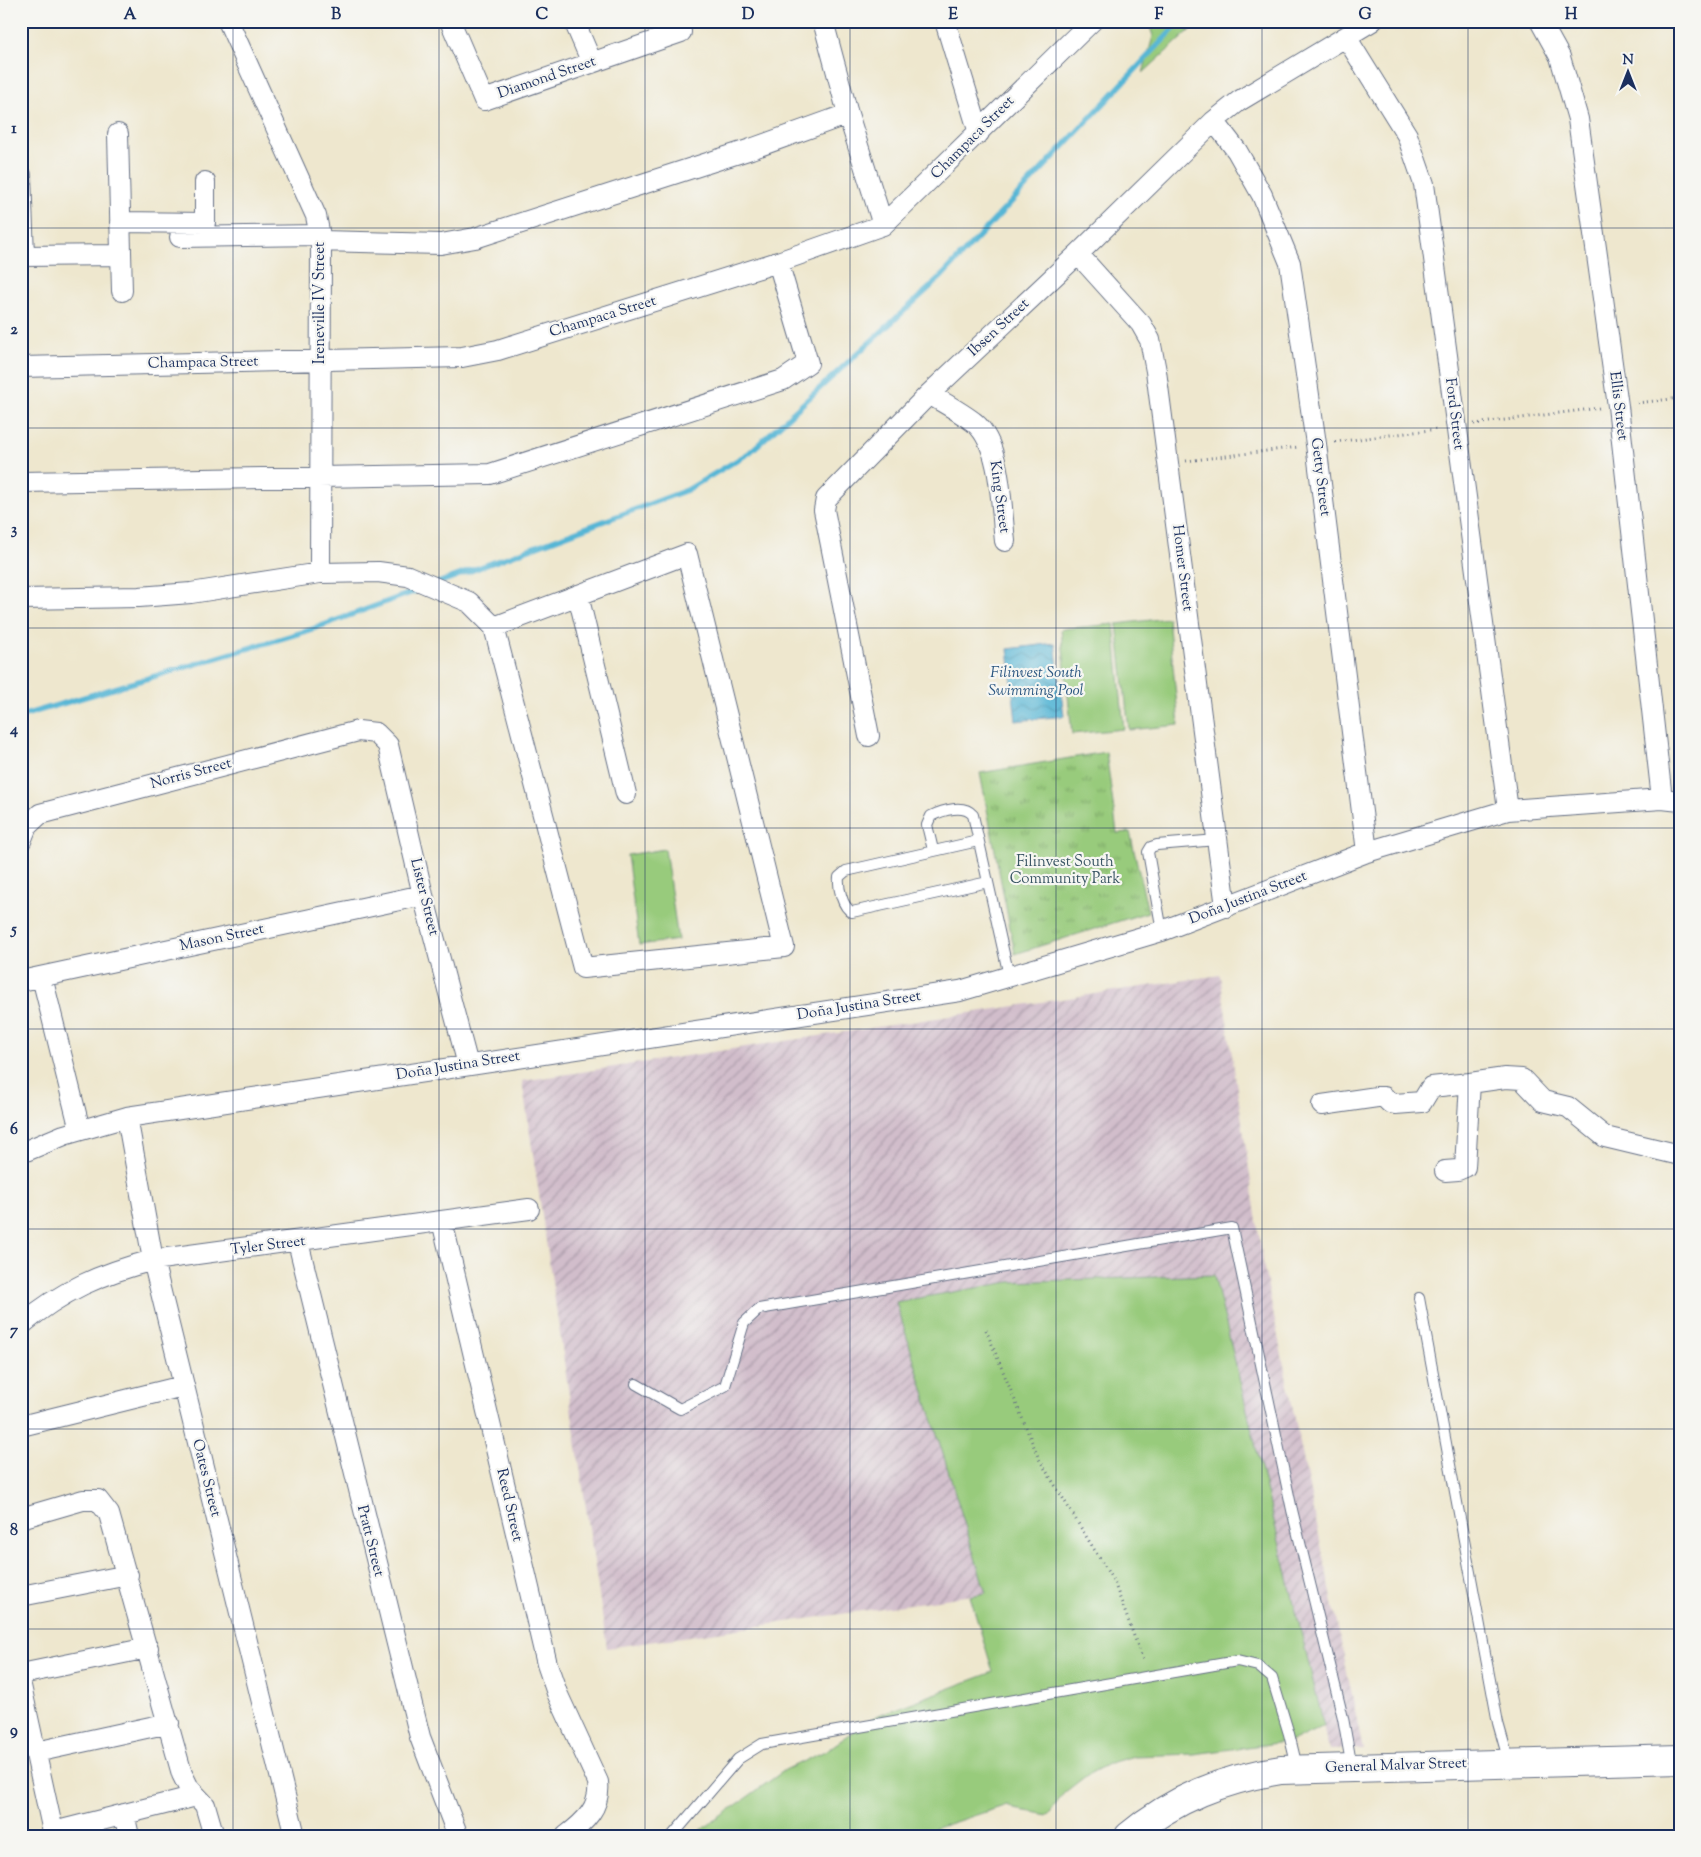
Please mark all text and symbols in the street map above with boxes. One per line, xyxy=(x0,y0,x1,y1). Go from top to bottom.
text: A xyxy=(124,4,137,27)
text: B xyxy=(331,4,341,27)
text: C xyxy=(536,4,549,27)
text: D xyxy=(742,4,755,27)
text: E xyxy=(948,4,958,27)
text: F xyxy=(1155,4,1164,27)
text: G xyxy=(1358,4,1372,27)
text: H xyxy=(1565,4,1578,27)
north arrow xyxy=(1604,48,1654,98)
street label: Diamond Street xyxy=(495,51,599,105)
text: N xyxy=(1622,51,1634,71)
street label: Champaca Street xyxy=(926,91,1020,185)
text: 1 xyxy=(11,118,17,141)
street label: Ireneville IV Street xyxy=(310,242,331,364)
street label: Champaca Street xyxy=(547,291,659,343)
street label: Ibsen Street xyxy=(964,294,1034,362)
text: 2 xyxy=(10,319,18,342)
street label: Champaca Street xyxy=(147,352,259,374)
street label: Ellis Street xyxy=(1603,370,1633,442)
street label: Ford Street xyxy=(1439,377,1469,451)
street label: Getty Street xyxy=(1305,437,1335,517)
street label: King Street xyxy=(984,459,1014,535)
text: 3 xyxy=(11,519,18,542)
street label: Homer Street xyxy=(1166,524,1198,612)
water label: Filinvest South Swimming Pool xyxy=(988,662,1084,703)
text: 4 xyxy=(9,719,18,742)
street label: Norris Street xyxy=(148,753,234,795)
park label: Filinvest South Community Park xyxy=(1010,852,1120,890)
street label: Lister Street xyxy=(404,856,444,938)
street label: Doña Justina Street xyxy=(1186,866,1310,930)
text: 5 xyxy=(9,919,17,942)
street label: Mason Street xyxy=(178,919,266,957)
street label: Doña Justina Street xyxy=(796,986,922,1026)
street label: Doña Justina Street xyxy=(395,1046,521,1086)
text: 6 xyxy=(10,1119,18,1142)
street label: Tyler Street xyxy=(229,1231,307,1261)
text: 7 xyxy=(10,1320,19,1343)
street label: Oates Street xyxy=(186,1437,226,1519)
street label: Reed Street xyxy=(490,1466,528,1544)
street label: Pratt Street xyxy=(351,1503,389,1579)
text: 8 xyxy=(10,1520,18,1543)
text: 9 xyxy=(10,1720,18,1743)
street label: General Malvar Street xyxy=(1325,1753,1467,1779)

